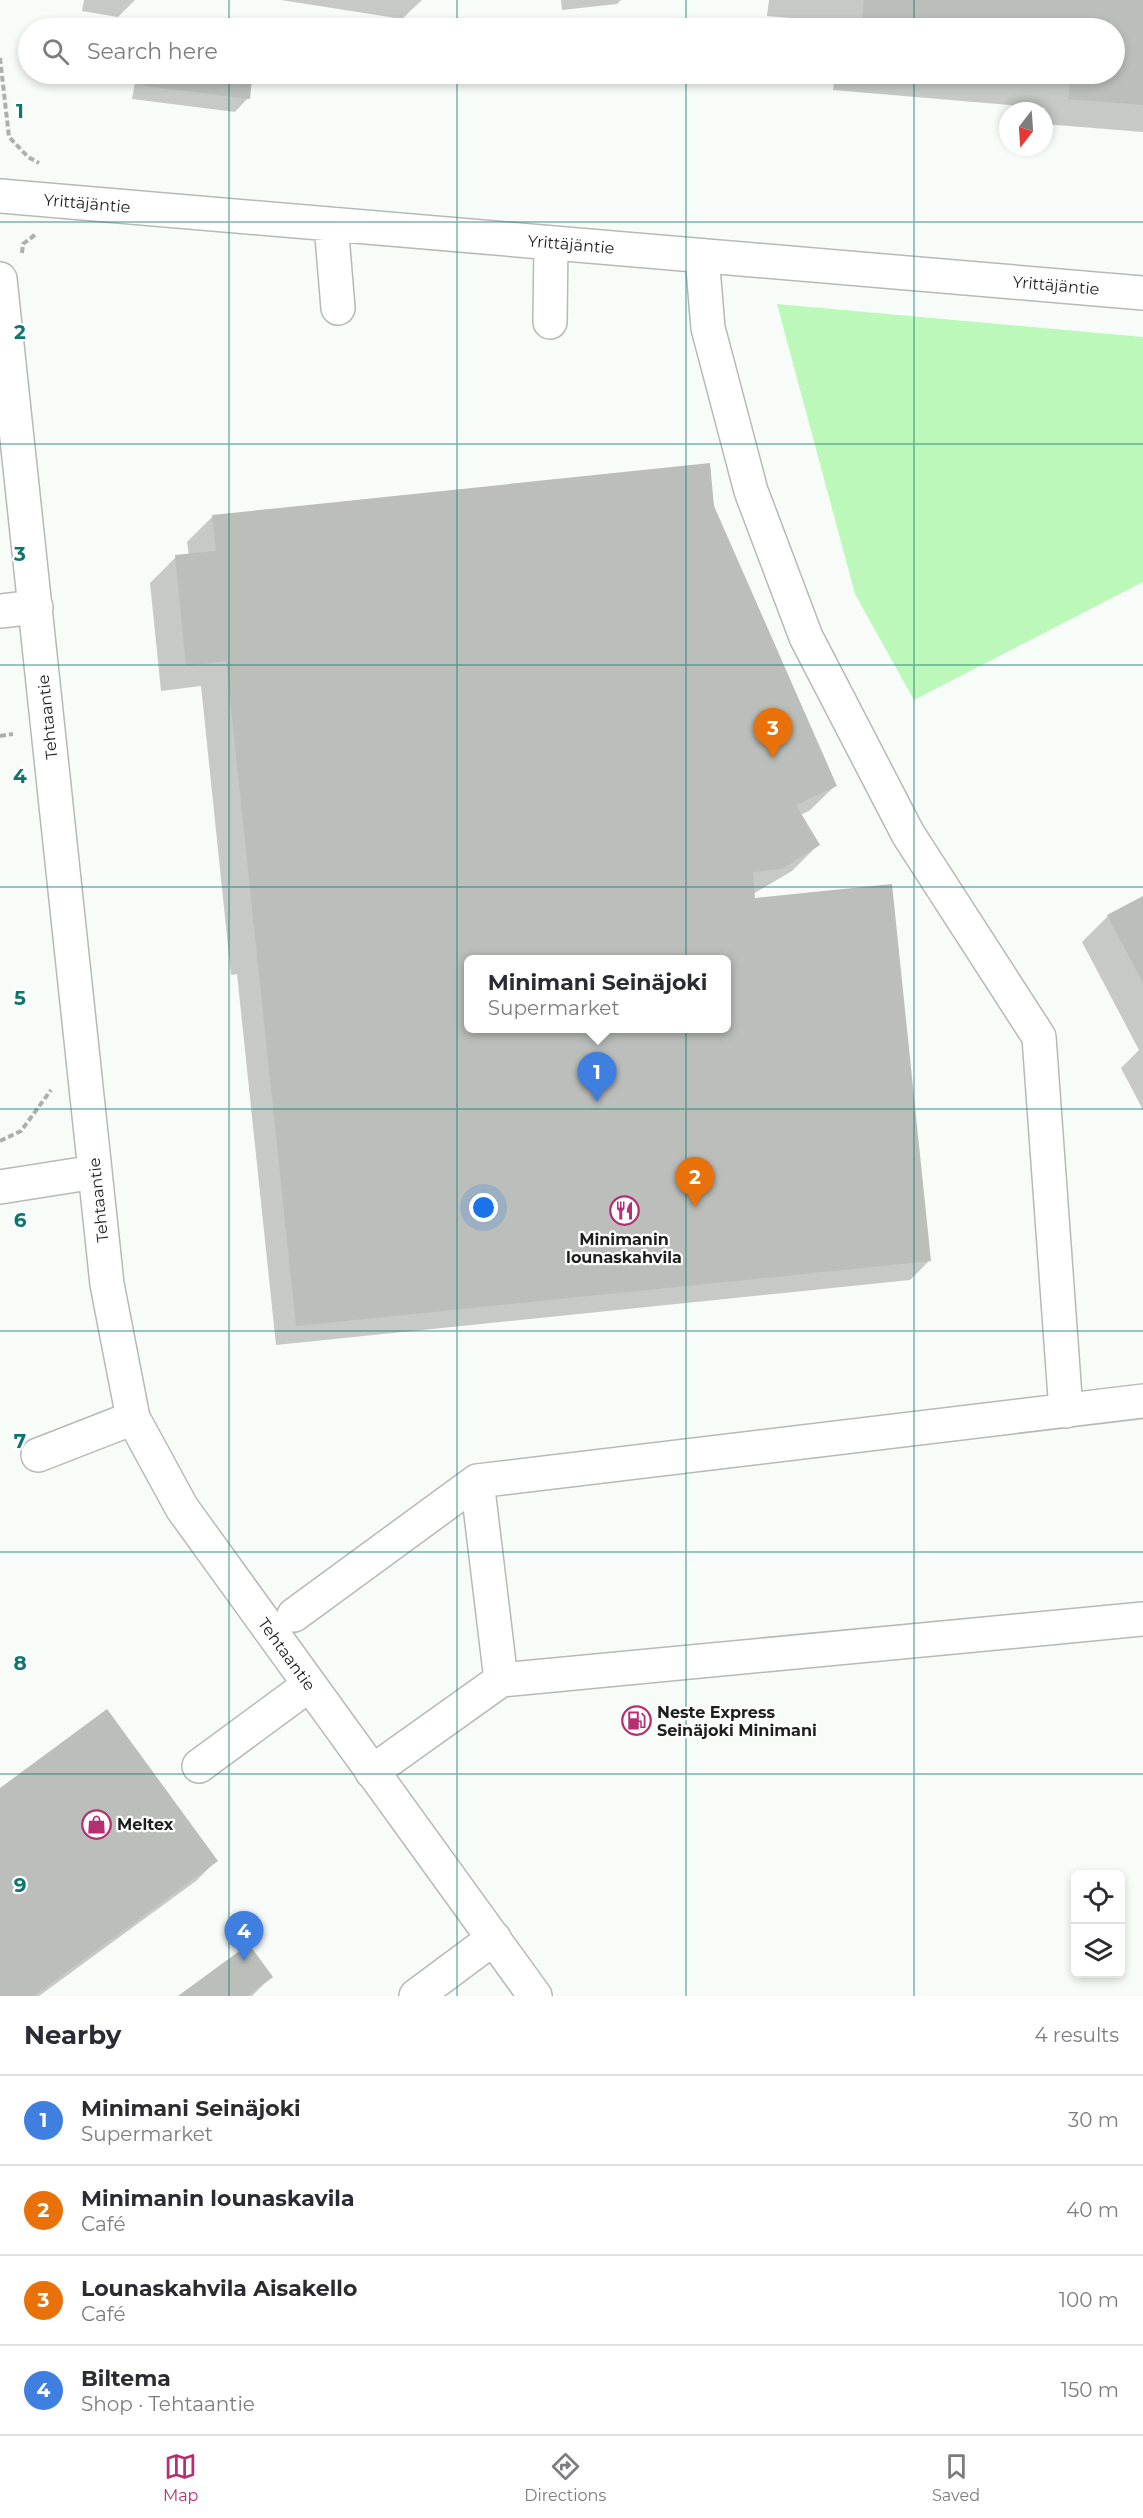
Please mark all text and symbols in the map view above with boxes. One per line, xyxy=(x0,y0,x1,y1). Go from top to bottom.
search box xyxy=(18,18,1125,84)
icon: search xyxy=(39,35,72,68)
text: Search here xyxy=(87,38,218,65)
text: 1 xyxy=(16,99,24,123)
north arrow xyxy=(999,102,1053,156)
street label: Yrittäjäntie xyxy=(43,190,131,217)
street label: Yrittäjäntie xyxy=(527,231,615,258)
street label: Yrittäjäntie xyxy=(1012,272,1100,299)
text: 2 xyxy=(14,320,26,344)
text: 3 xyxy=(13,542,26,566)
street label: Tehtaantie xyxy=(34,674,61,760)
pin: 3 xyxy=(754,708,792,758)
text: 4 xyxy=(13,764,27,788)
popup xyxy=(464,955,731,1033)
text: Minimani Seinäjoki xyxy=(488,969,707,996)
text: 5 xyxy=(14,986,26,1010)
text: Supermarket xyxy=(488,996,620,1020)
pin: 1 xyxy=(578,1052,616,1102)
street label: Tehtaantie xyxy=(85,1157,112,1243)
pin: 2 xyxy=(676,1158,714,1207)
your location xyxy=(469,1193,498,1222)
restaurant icon: Minimanin lounaskahvila xyxy=(608,1195,640,1227)
text: 6 xyxy=(14,1208,27,1232)
place label: Minimanin lounaskahvila xyxy=(566,1230,682,1267)
text: 7 xyxy=(14,1429,26,1453)
street label: Tehtaantie xyxy=(254,1614,319,1694)
text: 8 xyxy=(13,1651,27,1675)
place label: Neste Express Seinäjoki Minimani xyxy=(657,1703,817,1740)
fuel station icon: Neste Express Seinäjoki Minimani xyxy=(620,1705,652,1737)
shop icon: Meltex xyxy=(80,1808,112,1840)
place label: Meltex xyxy=(117,1815,174,1834)
map controls xyxy=(1071,1870,1125,1978)
button: locate xyxy=(1071,1870,1125,1924)
text: 9 xyxy=(14,1873,26,1897)
pin: 4 xyxy=(224,1912,264,1961)
button: layers xyxy=(1071,1924,1125,1978)
text: Nearby xyxy=(24,2019,121,2051)
text: 4 results xyxy=(1034,2023,1119,2047)
text: Minimani Seinäjoki xyxy=(81,2095,301,2122)
text: 1 xyxy=(40,2108,47,2132)
text: 30 m xyxy=(1068,2108,1119,2132)
text: Supermarket xyxy=(81,2122,213,2146)
text: Minimanin lounaskavila xyxy=(81,2185,354,2212)
text: 2 xyxy=(38,2198,49,2222)
text: 40 m xyxy=(1066,2198,1119,2222)
text: Café xyxy=(81,2212,126,2236)
text: Lounaskahvila Aisakello xyxy=(81,2275,357,2302)
text: 3 xyxy=(38,2288,49,2312)
text: 100 m xyxy=(1059,2288,1119,2312)
text: Café xyxy=(81,2302,126,2326)
text: Biltema xyxy=(81,2365,171,2392)
text: 4 xyxy=(37,2378,50,2402)
text: 150 m xyxy=(1061,2378,1119,2402)
text: Shop · Tehtaantie xyxy=(81,2392,255,2416)
tab: Map xyxy=(163,2450,198,2505)
tab: Directions xyxy=(524,2450,606,2505)
tab: Saved xyxy=(932,2450,980,2505)

